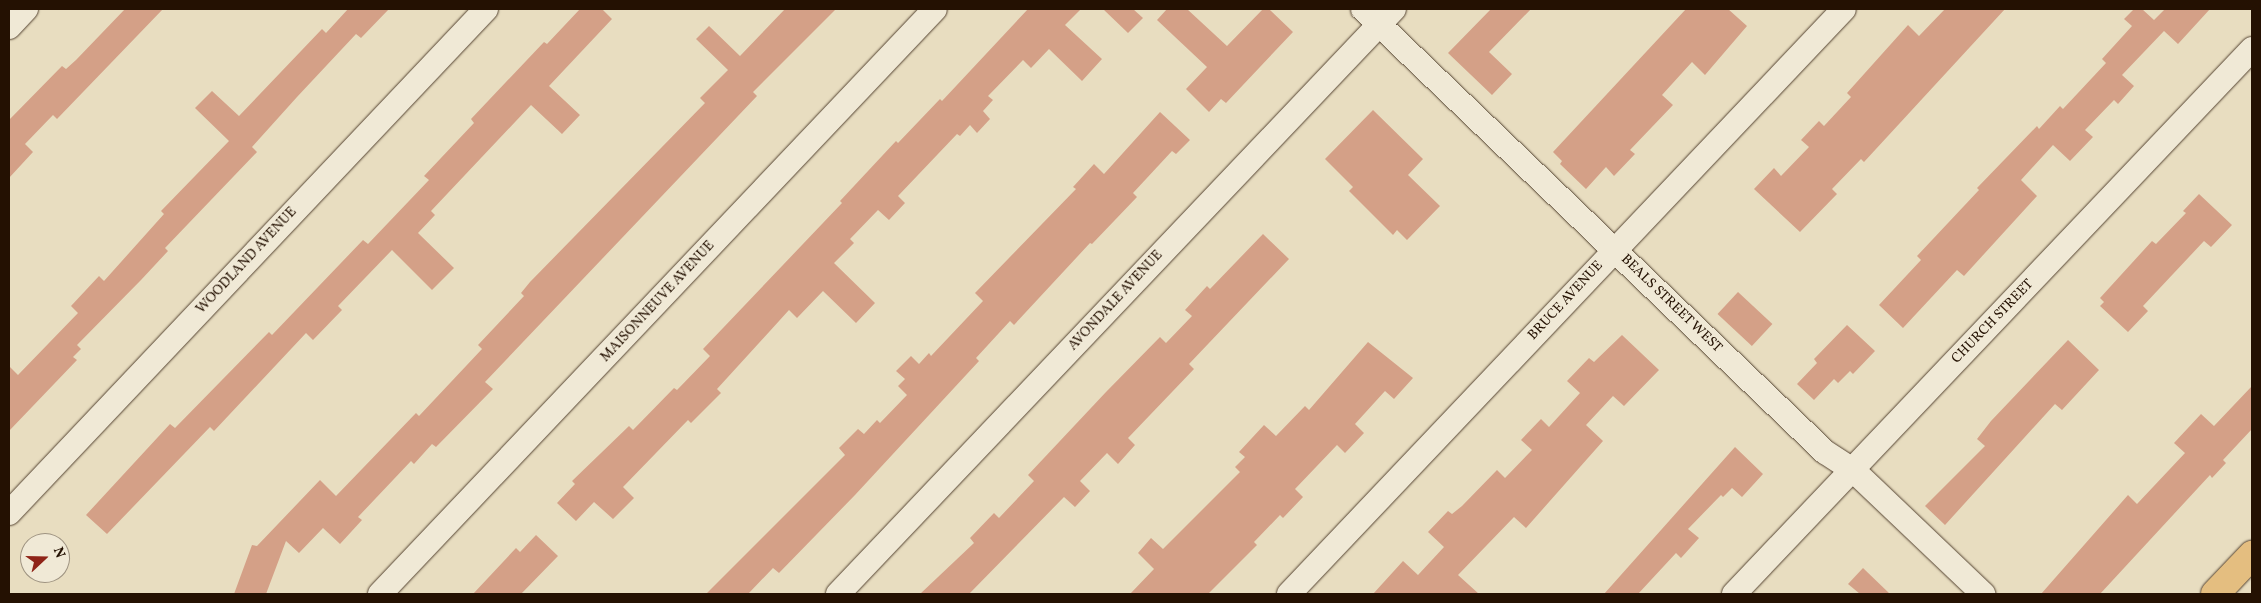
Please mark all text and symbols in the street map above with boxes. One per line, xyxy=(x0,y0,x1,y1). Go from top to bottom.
street label: WOODLAND AVENUE xyxy=(193,204,301,318)
street label: MAISONNEUVE AVENUE xyxy=(598,238,718,366)
street label: AVONDALE AVENUE xyxy=(1065,248,1167,354)
street label: BEALS STREET WEST xyxy=(1617,251,1725,357)
street label: BRUCE AVENUE xyxy=(1525,258,1607,344)
street label: CHURCH STREET xyxy=(1949,276,2037,368)
north arrow xyxy=(20,533,70,583)
text: N xyxy=(48,545,69,561)

